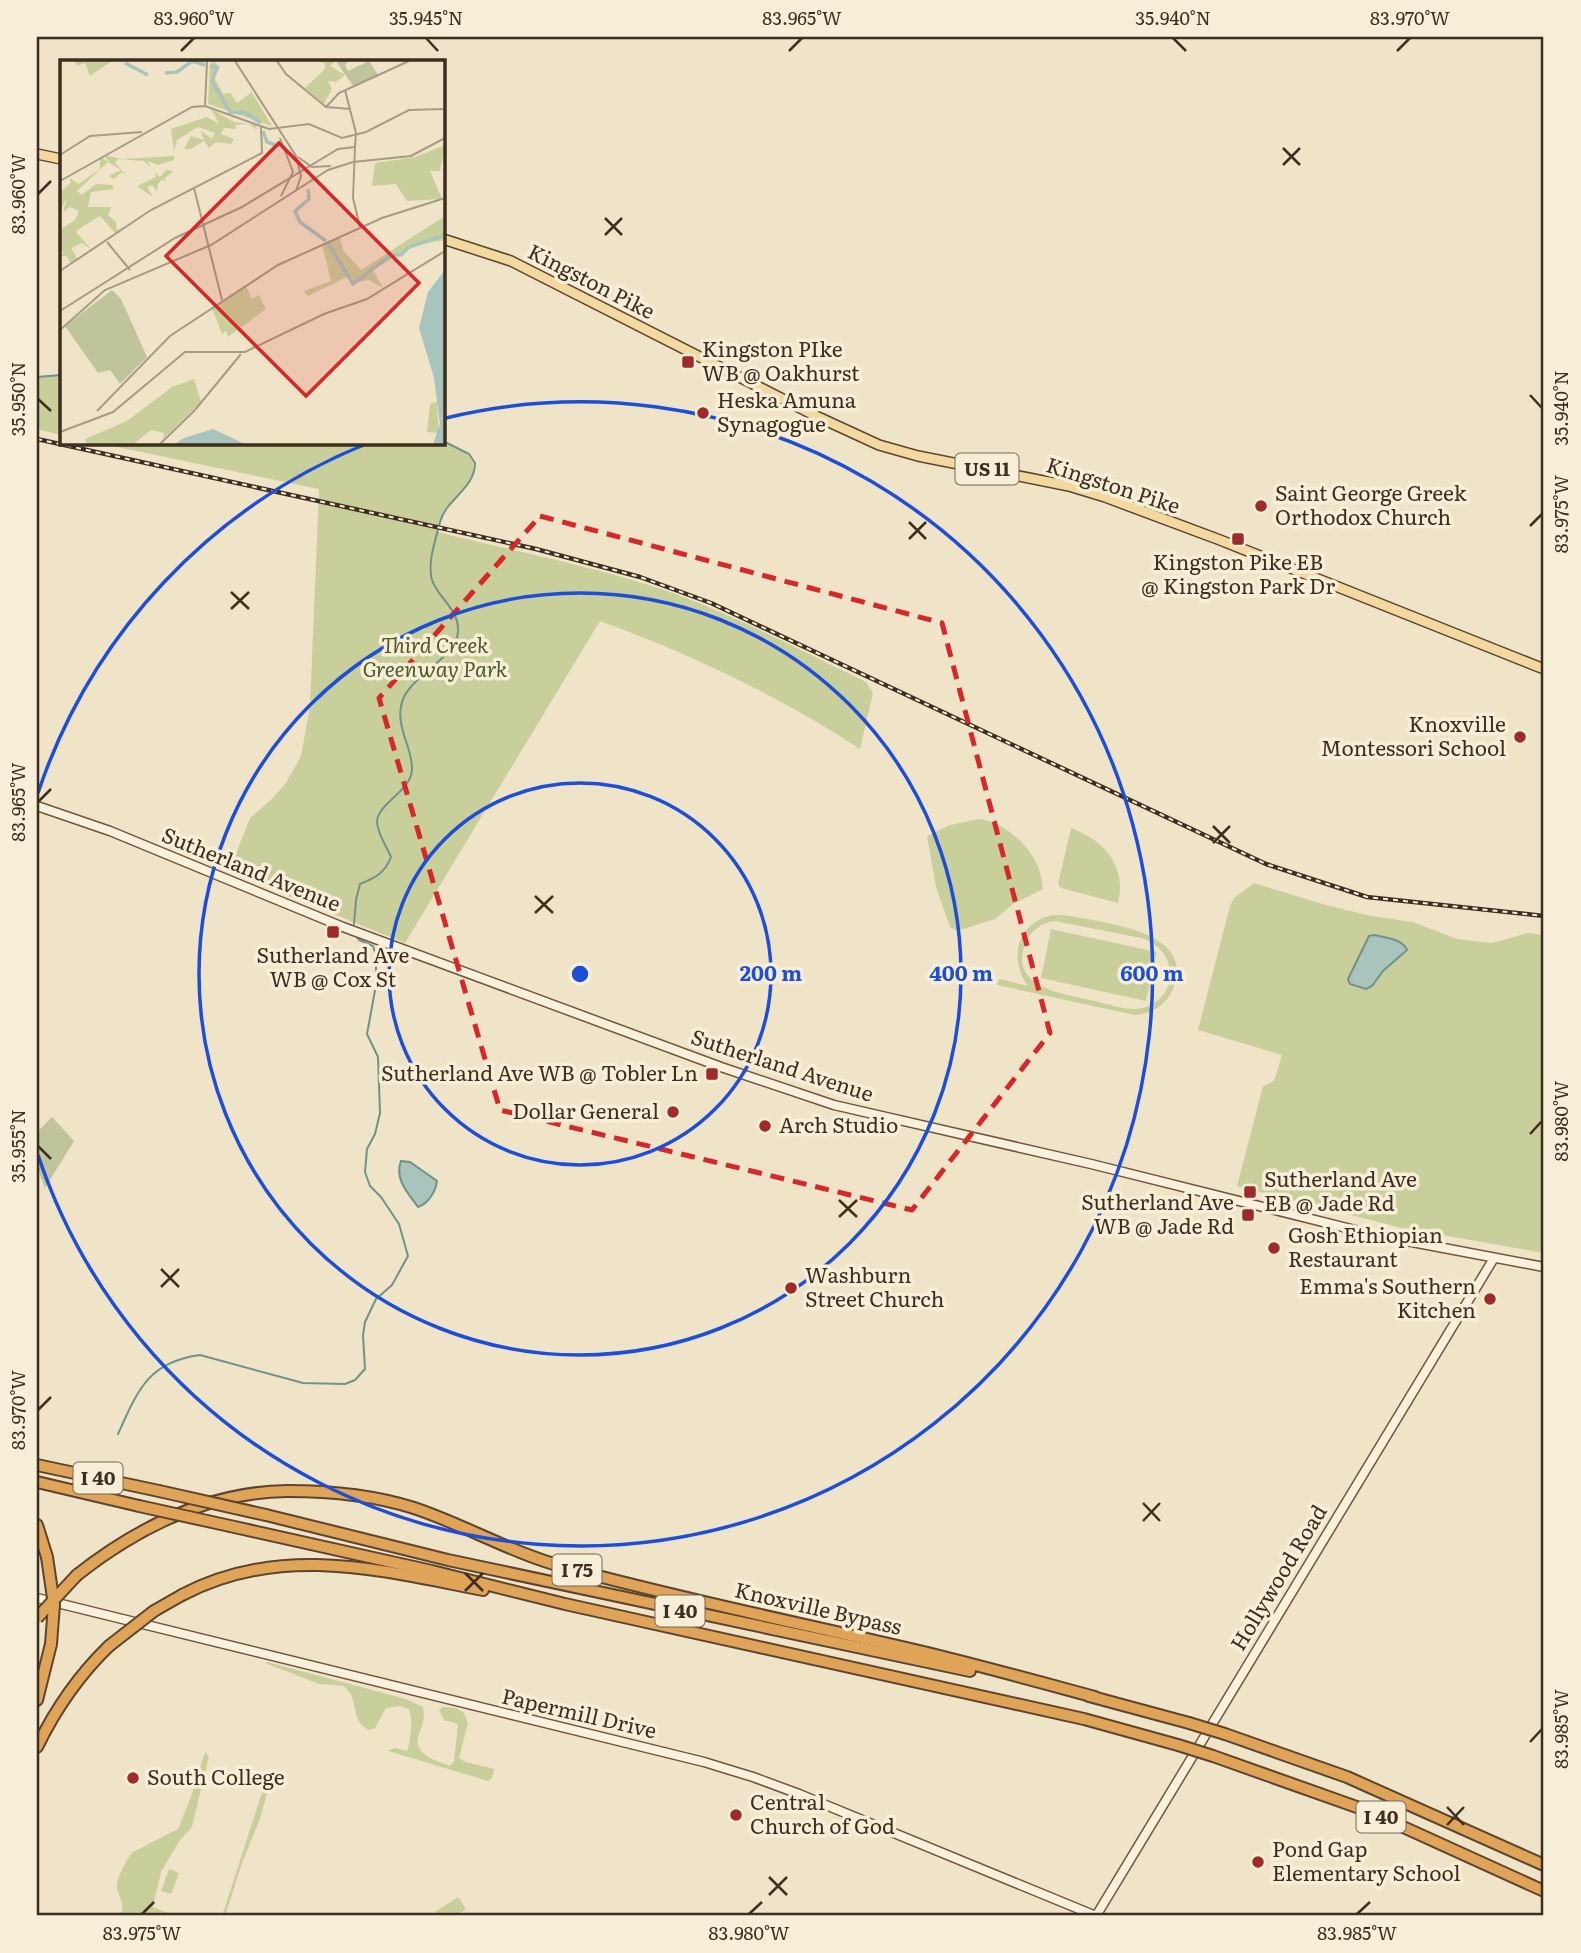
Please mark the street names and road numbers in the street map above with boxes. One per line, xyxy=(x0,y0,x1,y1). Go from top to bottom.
street label: Kingston Pike xyxy=(523,234,661,325)
street label: Kingston Pike xyxy=(1043,447,1185,520)
road number: US 11 xyxy=(956,454,1018,484)
street label: Sutherland Avenue xyxy=(158,818,346,918)
street label: Sutherland Avenue xyxy=(688,1019,878,1108)
road number: I 40 xyxy=(74,1462,122,1494)
street label: Hollywood Road xyxy=(1221,1498,1333,1656)
road number: I 75 xyxy=(552,1554,602,1586)
street label: Knoxville Bypass xyxy=(732,1572,905,1641)
road number: I 40 xyxy=(656,1596,704,1626)
street label: Papermill Drive xyxy=(499,1679,660,1744)
road number: I 40 xyxy=(1356,1801,1406,1832)

